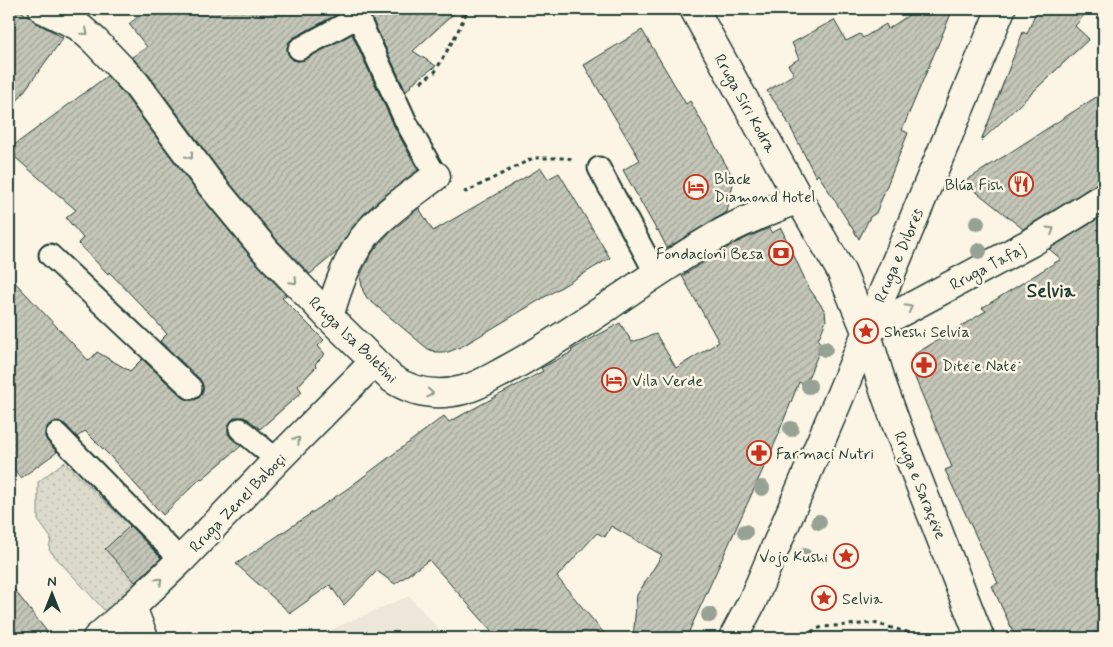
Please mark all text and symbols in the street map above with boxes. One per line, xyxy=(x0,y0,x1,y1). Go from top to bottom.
one-way arrow xyxy=(80,27,89,36)
street label: Rruga Siri Kodra xyxy=(708,51,781,158)
one-way arrow xyxy=(184,150,193,160)
place label: Black Diamond Hotel xyxy=(714,169,815,208)
restaurant icon: Blúa Fish xyxy=(1008,171,1034,197)
hotel icon: Black Diamond Hotel xyxy=(683,174,709,200)
place label: Blúa Fish xyxy=(945,175,1004,196)
street label: Rruga e Dibrës xyxy=(870,205,930,306)
one-way arrow xyxy=(1046,226,1055,236)
street label: Rruga Tafaj xyxy=(946,239,1029,297)
bank icon: Fondacioni Besa xyxy=(768,240,794,266)
place label: Fondacioni Besa xyxy=(656,244,764,265)
one-way arrow xyxy=(288,275,297,284)
district label: Selvia xyxy=(1027,279,1076,304)
street label: Rruga Isa Boletini xyxy=(303,292,402,389)
one-way arrow xyxy=(904,304,913,314)
place icon: Sheshi Selvia xyxy=(853,318,879,344)
place label: Sheshi Selvia xyxy=(884,322,970,343)
pharmacy icon: Ditë e Natë xyxy=(911,352,937,378)
place label: Ditë e Natë xyxy=(942,356,1021,377)
hotel icon: Vila Verde xyxy=(601,367,627,393)
place label: Vila Verde xyxy=(632,371,703,392)
one-way arrow xyxy=(426,387,434,398)
street label: Rruga e Saraçëve xyxy=(887,428,951,543)
one-way arrow xyxy=(291,437,300,446)
pharmacy icon: Farmaci Nutri xyxy=(746,440,772,466)
place label: Farmaci Nutri xyxy=(776,444,874,465)
street label: Rruga Zenel Baboçi xyxy=(185,448,292,558)
place icon: Vojo Kushi xyxy=(833,543,859,569)
place label: Vojo Kushi xyxy=(759,547,828,568)
north arrow xyxy=(28,570,78,620)
text: N xyxy=(47,573,57,591)
one-way arrow xyxy=(153,578,162,587)
place icon: Selvia xyxy=(811,585,837,611)
place label: Selvia xyxy=(842,589,883,610)

